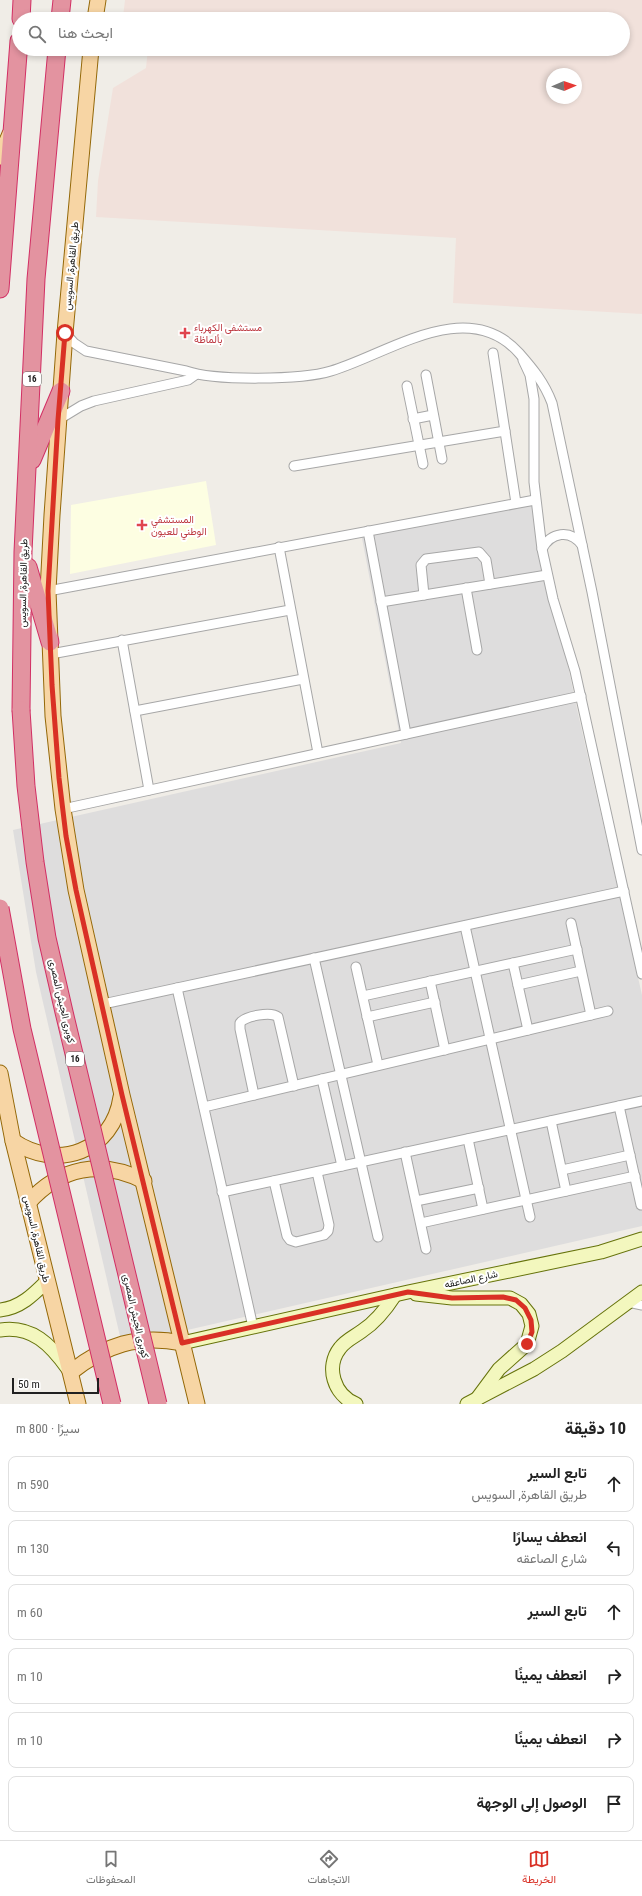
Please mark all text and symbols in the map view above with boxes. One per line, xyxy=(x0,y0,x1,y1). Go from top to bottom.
search box xyxy=(12,12,630,56)
icon: search xyxy=(26,23,48,45)
text: ابحث هنا xyxy=(58,24,113,42)
north arrow xyxy=(546,68,582,104)
street label: طريق القاهرة, السويس xyxy=(62,221,81,311)
place label: مستشفى الكهرباء بألماظة xyxy=(194,322,262,346)
route start xyxy=(56,324,74,342)
marker: مستشفى الكهرباء بألماظة xyxy=(179,327,191,339)
road number: 16 xyxy=(23,372,41,386)
place label: المستشفي الوطني للعيون xyxy=(151,514,206,540)
marker: المستشفي الوطني للعيون xyxy=(136,519,148,531)
street label: طريق القاهرة, السويس xyxy=(17,538,30,628)
street label: كوبرى الجيش المصرى xyxy=(46,958,77,1045)
road number: 16 xyxy=(66,1052,84,1066)
street label: طريق القاهرة, السويس xyxy=(21,1194,52,1284)
street label: شارع الصاعقه xyxy=(443,1268,499,1291)
street label: كوبرى الجيش المصرى xyxy=(120,1273,151,1360)
route end xyxy=(518,1335,536,1353)
scale bar xyxy=(12,1376,99,1395)
text: 50 m xyxy=(18,1378,40,1391)
text: 10 دقيقة xyxy=(565,1418,626,1438)
text: سيرًا · 800 m xyxy=(16,1421,80,1436)
text: تابع السير xyxy=(528,1464,587,1482)
icon: ahead xyxy=(603,1473,625,1495)
text: 590 m xyxy=(17,1477,49,1492)
text: طريق القاهرة, السويس xyxy=(472,1487,587,1502)
text: انعطف يسارًا xyxy=(513,1528,587,1546)
icon: left xyxy=(603,1537,625,1559)
text: 130 m xyxy=(17,1541,49,1556)
text: شارع الصاعقه xyxy=(517,1551,587,1566)
icon: ahead xyxy=(603,1601,625,1623)
text: تابع السير xyxy=(528,1602,587,1620)
text: 60 m xyxy=(17,1605,43,1620)
icon: right xyxy=(603,1665,625,1687)
text: انعطف يمينًا xyxy=(514,1666,587,1684)
text: 10 m xyxy=(17,1669,43,1684)
icon: right xyxy=(603,1729,625,1751)
text: انعطف يمينًا xyxy=(514,1730,587,1748)
text: 10 m xyxy=(17,1733,43,1748)
icon: arrive xyxy=(603,1793,625,1815)
text: الوصول إلى الوجهة xyxy=(476,1794,587,1812)
tab: المحفوظات xyxy=(86,1848,136,1889)
tab: الاتجاهات xyxy=(307,1848,350,1889)
tab: الخريطة xyxy=(522,1848,556,1889)

